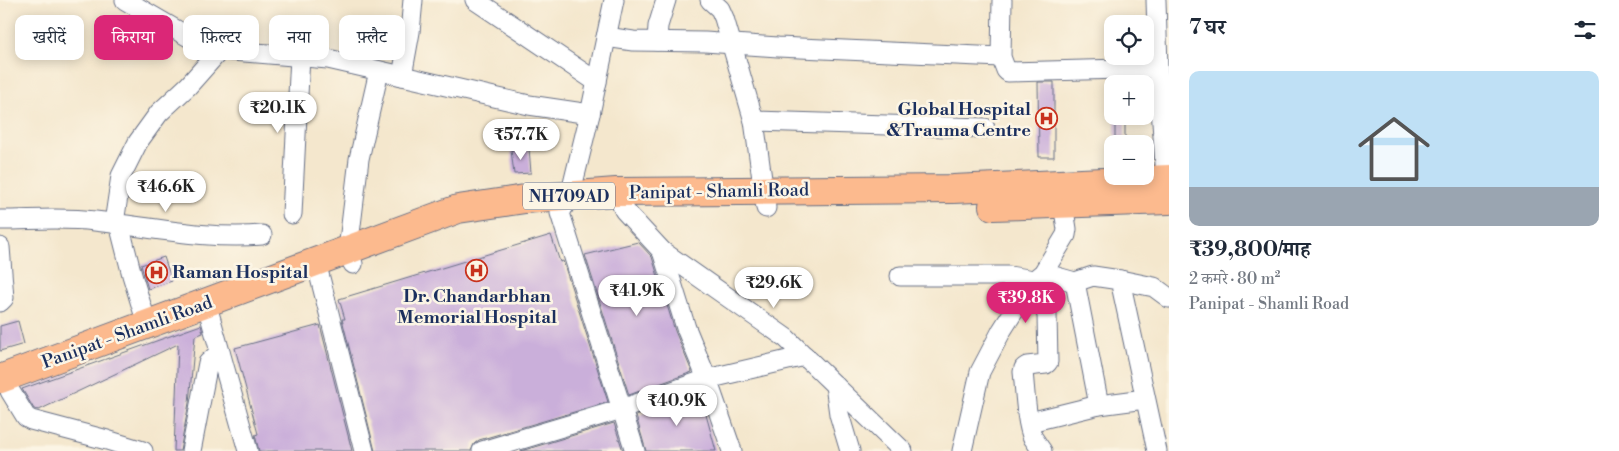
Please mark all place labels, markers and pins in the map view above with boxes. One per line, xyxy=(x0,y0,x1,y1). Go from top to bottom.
pin: ₹20.1K xyxy=(237,92,319,134)
place label: Global Hospital &Trauma Centre xyxy=(887,98,1031,142)
hospital icon: Global Hospital &Trauma Centre xyxy=(1035,107,1059,131)
pin: ₹57.7K xyxy=(480,119,562,161)
pin: ₹46.6K xyxy=(125,170,207,213)
hospital icon: Dr. Chandarbhan Memorial Hospital xyxy=(465,259,489,283)
hospital icon: Raman Hospital xyxy=(144,260,168,284)
place label: Raman Hospital xyxy=(172,261,308,284)
pin: ₹29.6K xyxy=(733,266,815,309)
pin: ₹41.9K xyxy=(596,274,678,317)
pin: ₹39.8K xyxy=(985,282,1067,324)
place label: Dr. Chandarbhan Memorial Hospital xyxy=(397,285,557,329)
pin: ₹40.9K xyxy=(636,384,718,427)

